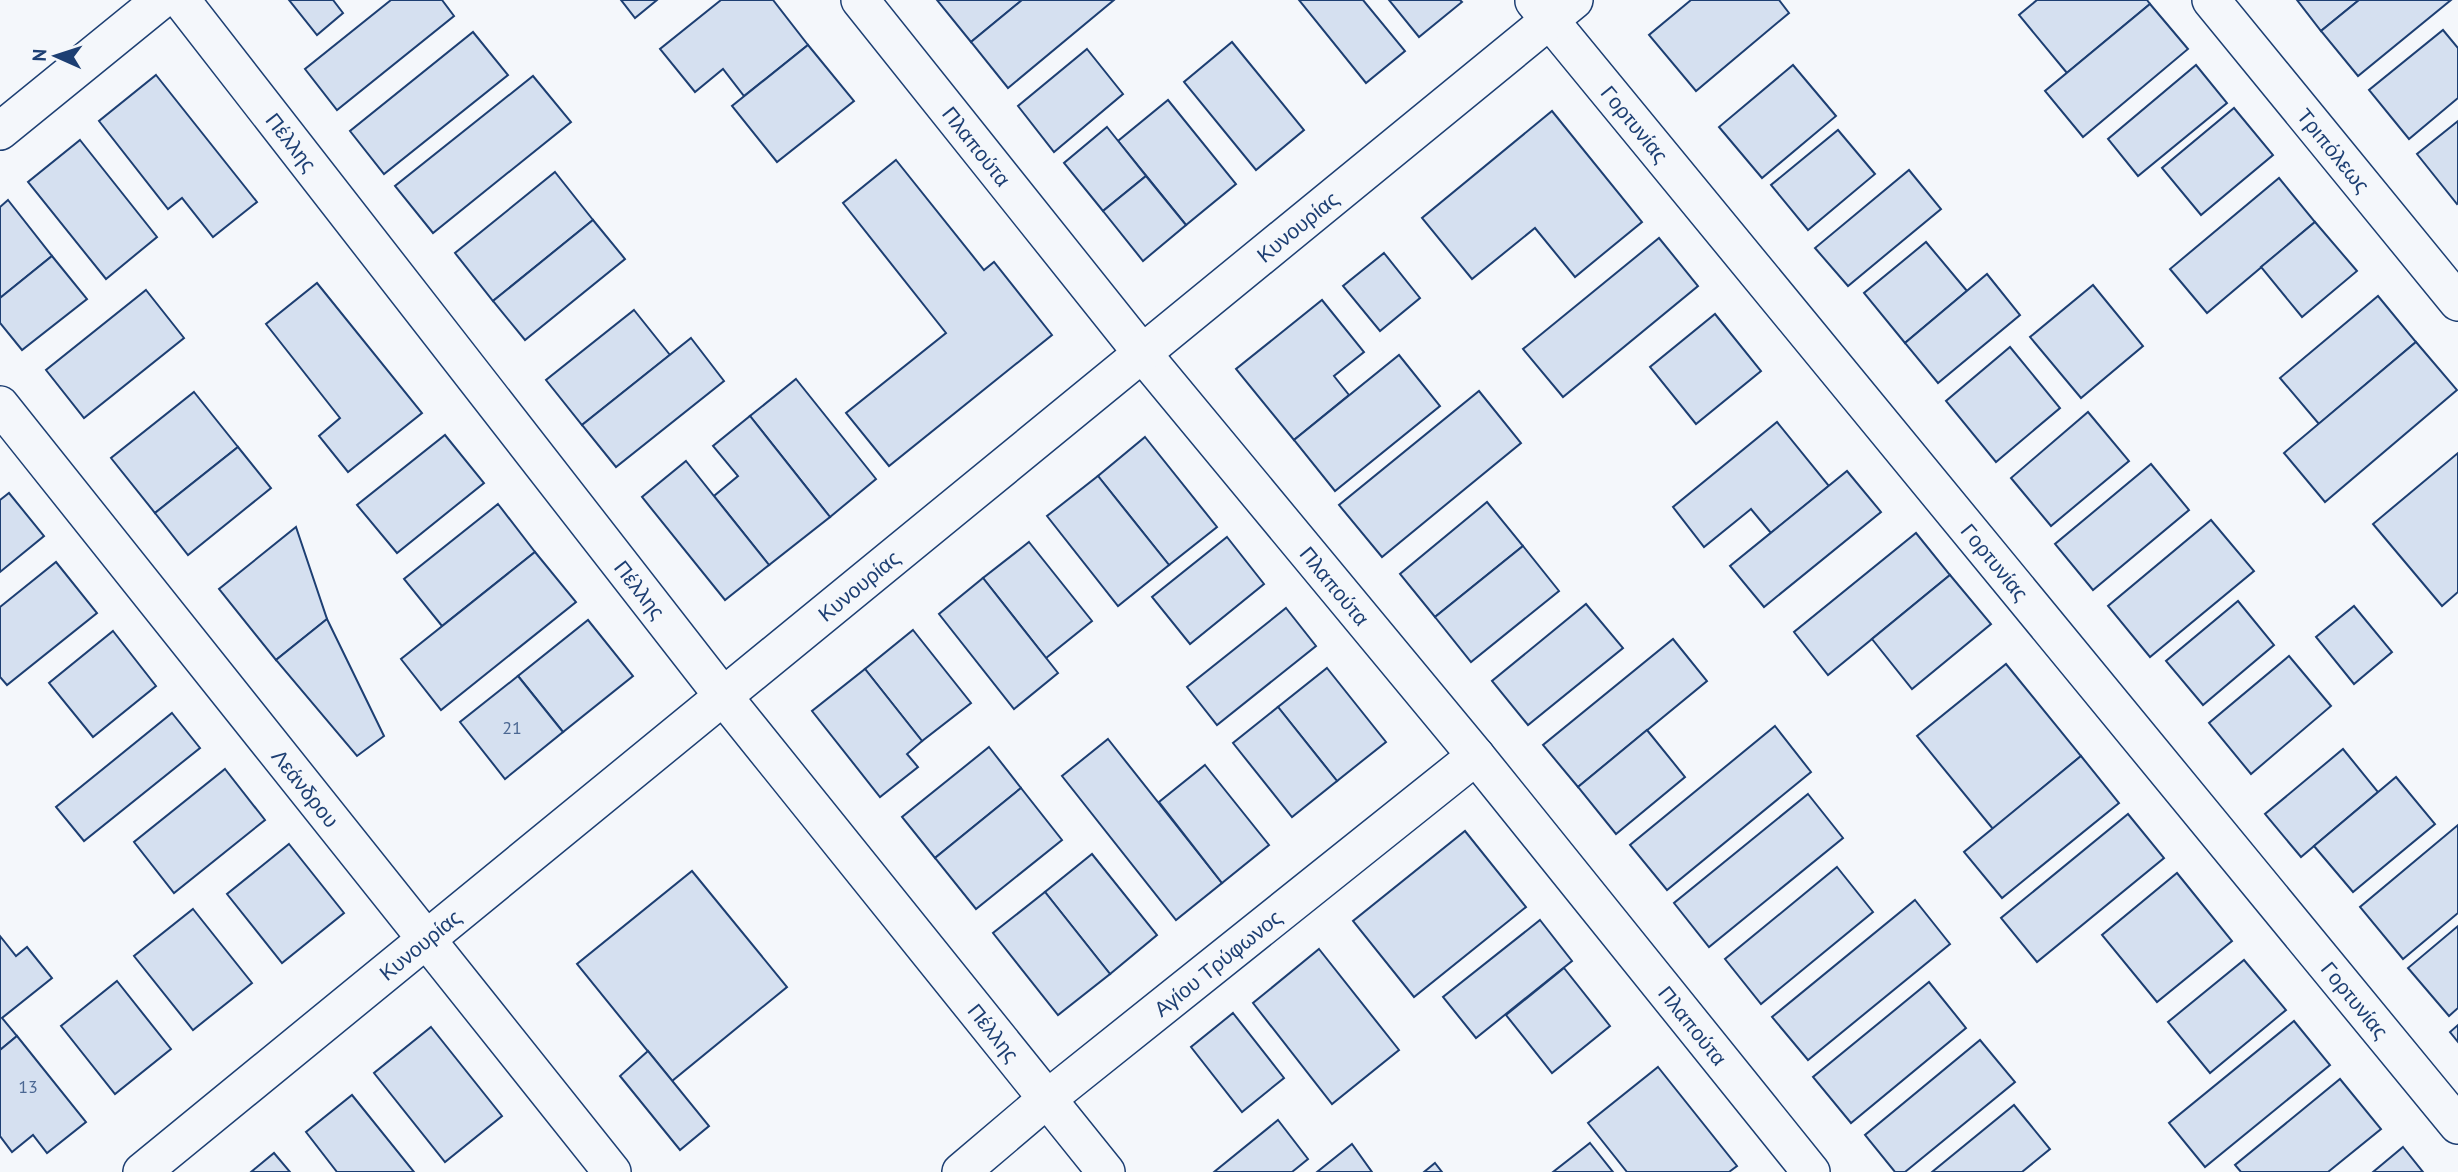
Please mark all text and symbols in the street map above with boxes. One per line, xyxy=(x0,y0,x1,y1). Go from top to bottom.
north arrow xyxy=(21,21,91,91)
text: N xyxy=(27,48,51,62)
street label: Γορτυνίας xyxy=(1595,80,1675,168)
street label: Πλαπούτα xyxy=(937,101,1017,192)
street label: Τριπόλεως xyxy=(2291,102,2376,198)
street label: Πέλλης xyxy=(260,107,323,177)
street label: Κυνουρίας xyxy=(1251,185,1344,268)
street label: Γορτυνίας xyxy=(1955,518,2035,606)
street label: Πλαπούτα xyxy=(1294,541,1375,631)
street label: Κυνουρίας xyxy=(812,544,905,627)
street label: Πέλλης xyxy=(609,555,671,624)
house number: 21 xyxy=(502,716,522,739)
street label: Λεάνδρου xyxy=(266,743,345,833)
street label: Κυνουρίας xyxy=(373,903,466,986)
street label: Αγίου Τρύφωνος xyxy=(1148,903,1287,1022)
street label: Γορτυνίας xyxy=(2315,956,2395,1044)
street label: Πλαπούτα xyxy=(1653,980,1733,1071)
street label: Πέλλης xyxy=(962,998,1025,1067)
house number: 13 xyxy=(18,1075,38,1098)

